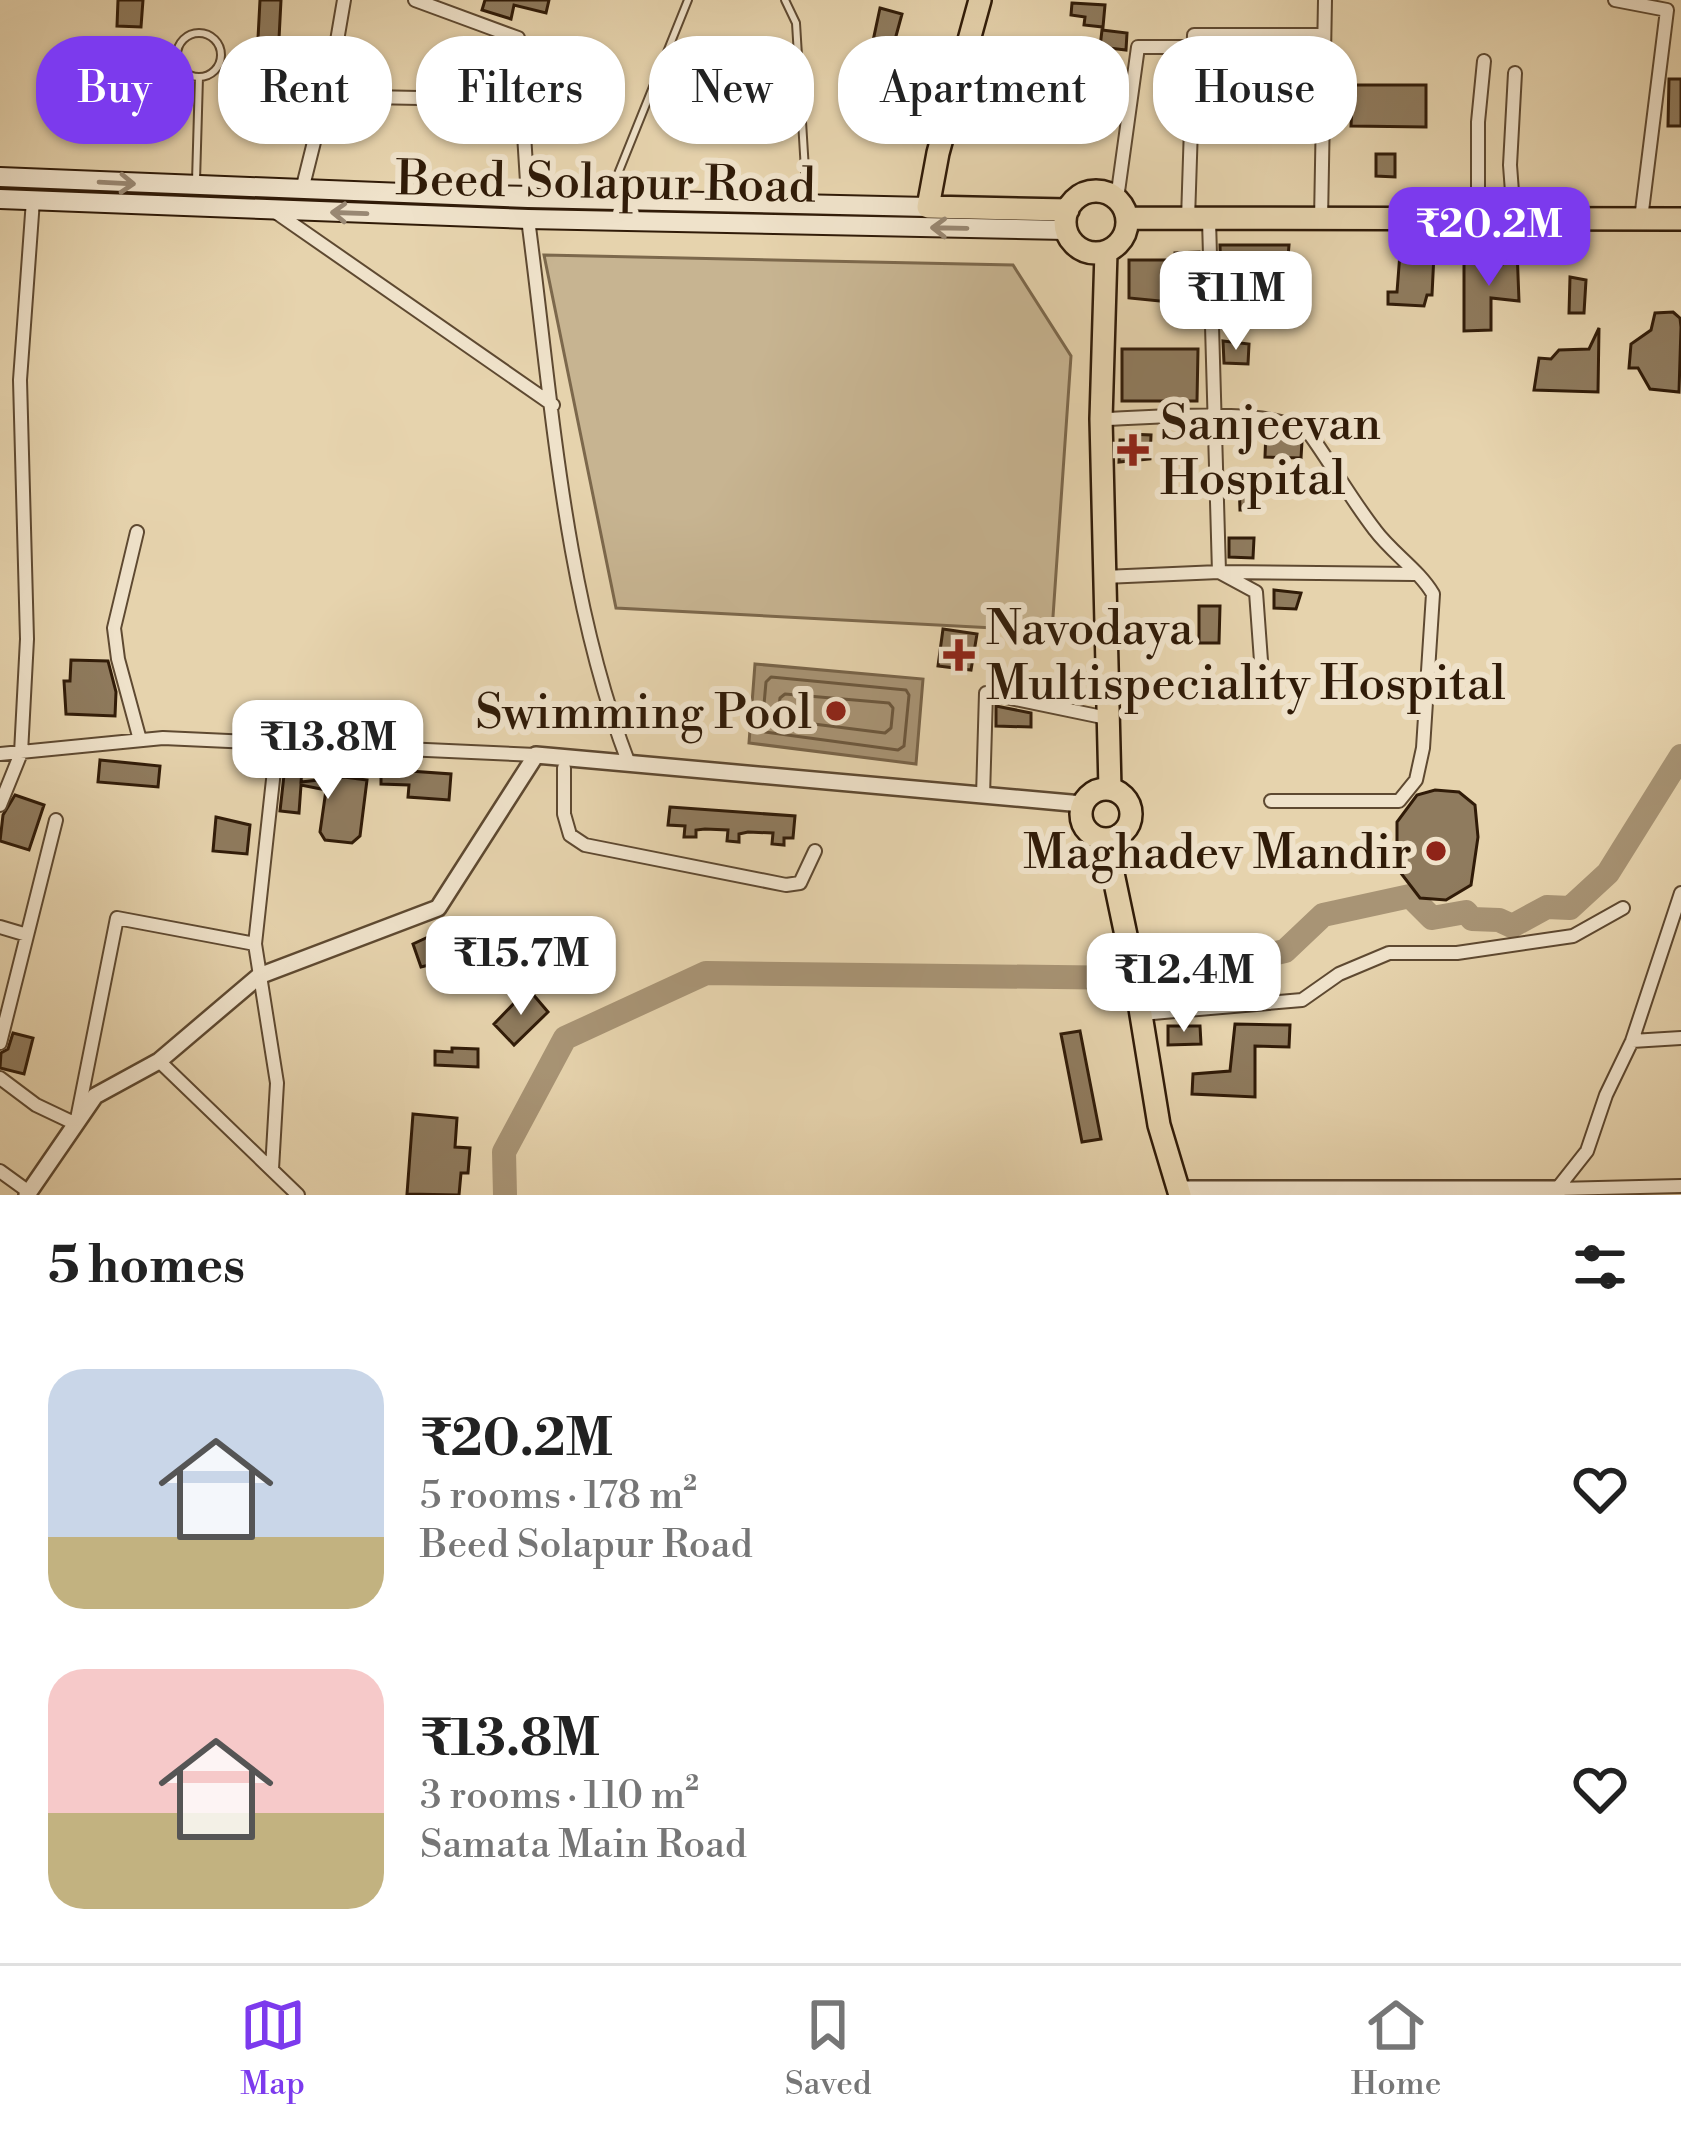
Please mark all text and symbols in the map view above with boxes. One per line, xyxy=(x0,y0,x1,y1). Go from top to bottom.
chip: Buy xyxy=(36,36,194,144)
chip: Rent xyxy=(218,36,392,144)
chip: Filters xyxy=(416,36,625,144)
chip: New xyxy=(649,36,814,144)
chip: Apartment xyxy=(838,36,1129,144)
chip: House xyxy=(1153,36,1357,144)
street label: Beed-Solapur Road xyxy=(395,150,816,218)
one-way arrow xyxy=(97,172,136,195)
pin: ₹20.2M xyxy=(1391,187,1587,289)
one-way arrow xyxy=(330,201,369,224)
text: ₹20.2M xyxy=(1415,201,1563,250)
one-way arrow xyxy=(930,217,969,239)
pin: ₹11M xyxy=(1165,251,1307,353)
text: ₹11M xyxy=(1187,265,1285,314)
place label: Sanjeevan Hospital xyxy=(1160,395,1381,510)
marker: Sanjeevan Hospital xyxy=(1117,434,1149,466)
place label: Navodaya Multispeciality Hospital xyxy=(986,600,1506,715)
marker: Navodaya Multispeciality Hospital xyxy=(943,639,975,671)
place label: Swimming Pool xyxy=(475,684,812,744)
marker: Swimming Pool xyxy=(823,698,849,724)
pin: ₹13.8M xyxy=(230,700,426,802)
text: ₹13.8M xyxy=(259,714,397,763)
place label: Maghadev Mandir xyxy=(1023,824,1412,884)
marker: Maghadev Mandir xyxy=(1423,838,1449,864)
pin: ₹15.7M xyxy=(423,916,619,1018)
text: ₹15.7M xyxy=(453,930,589,979)
pin: ₹12.4M xyxy=(1086,933,1282,1035)
text: ₹12.4M xyxy=(1114,947,1254,996)
icon: filters xyxy=(1567,1234,1633,1300)
text: 5 homes xyxy=(48,1235,245,1299)
text: ₹20.2M xyxy=(420,1408,613,1472)
icon: home xyxy=(144,1417,288,1561)
icon: heart xyxy=(1567,1456,1633,1522)
text: 5 rooms · 178 m² xyxy=(420,1472,697,1521)
text: Beed Solapur Road xyxy=(420,1521,753,1570)
text: ₹13.8M xyxy=(420,1708,600,1772)
icon: home xyxy=(144,1717,288,1861)
icon: heart xyxy=(1567,1756,1633,1822)
text: 3 rooms · 110 m² xyxy=(420,1772,699,1821)
text: Samata Main Road xyxy=(420,1821,747,1870)
tab: Map xyxy=(240,1992,306,2105)
tab: Saved xyxy=(785,1992,872,2105)
tab: Home xyxy=(1351,1992,1441,2105)

